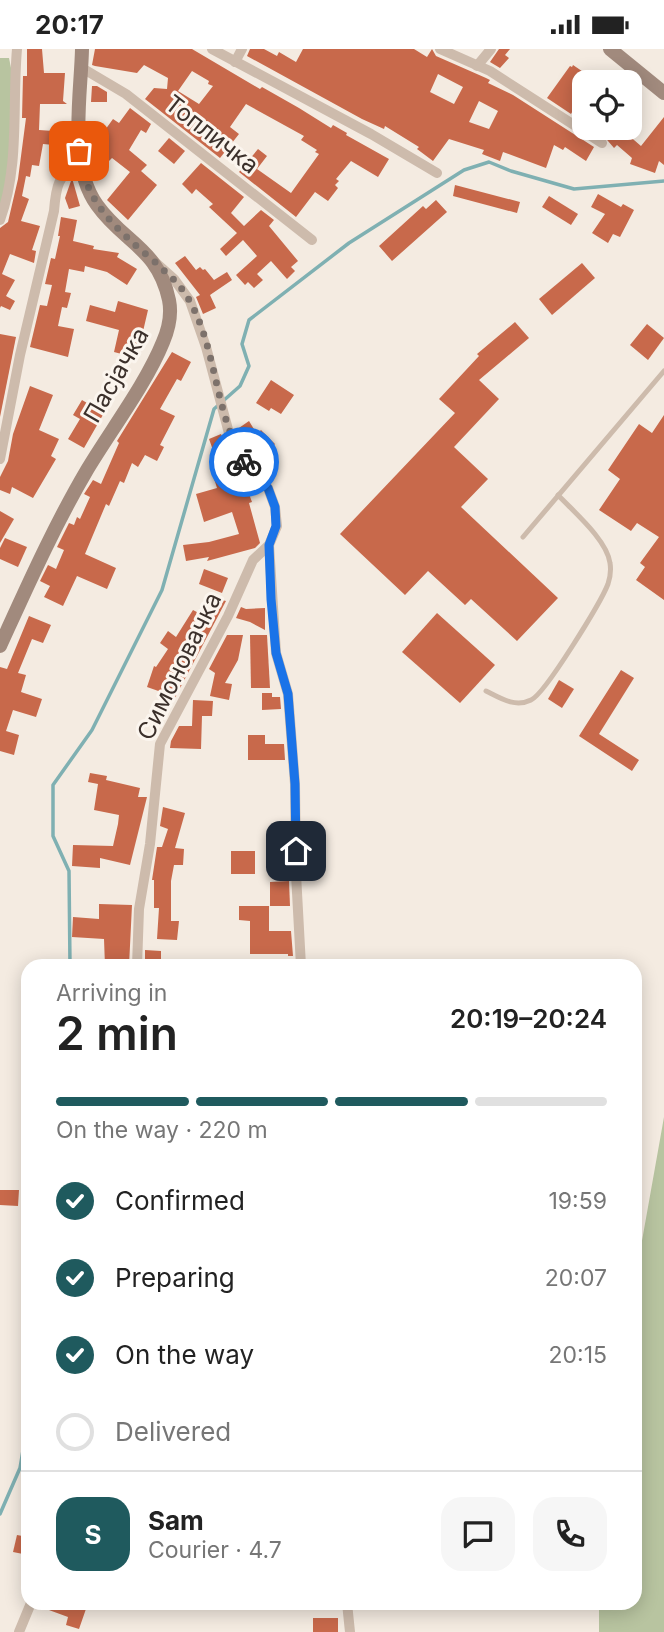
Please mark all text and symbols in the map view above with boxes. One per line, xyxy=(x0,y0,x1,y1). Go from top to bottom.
text: 20:17 xyxy=(35,9,104,40)
map controls xyxy=(572,70,642,140)
button: locate xyxy=(572,70,642,140)
street label: Топличка xyxy=(160,89,264,179)
pin xyxy=(49,121,109,181)
icon: bag xyxy=(60,132,98,170)
street label: Пасјачка xyxy=(77,322,155,428)
courier xyxy=(209,427,279,497)
icon: bike xyxy=(225,443,263,481)
street label: Симоновачка xyxy=(131,587,227,745)
pin xyxy=(266,821,326,881)
icon: home xyxy=(277,832,315,870)
text: Arriving in xyxy=(56,979,167,1007)
text: 20:19–20:24 xyxy=(450,1003,607,1034)
text: 2 min xyxy=(56,1005,178,1061)
text: On the way · 220 m xyxy=(56,1116,268,1144)
icon: check xyxy=(56,1182,94,1220)
text: Confirmed xyxy=(115,1185,245,1216)
text: 19:59 xyxy=(549,1187,607,1215)
icon: check xyxy=(56,1259,94,1297)
text: Preparing xyxy=(115,1262,235,1293)
text: 20:07 xyxy=(545,1264,607,1292)
icon: check xyxy=(56,1336,94,1374)
text: On the way xyxy=(115,1339,254,1370)
text: 20:15 xyxy=(549,1341,607,1369)
text: Delivered xyxy=(115,1416,231,1447)
button: chat xyxy=(441,1497,515,1571)
button: phone xyxy=(533,1497,607,1571)
text: Sam xyxy=(148,1505,204,1536)
text: S xyxy=(84,1519,102,1550)
text: Courier · 4.7 xyxy=(148,1536,282,1564)

